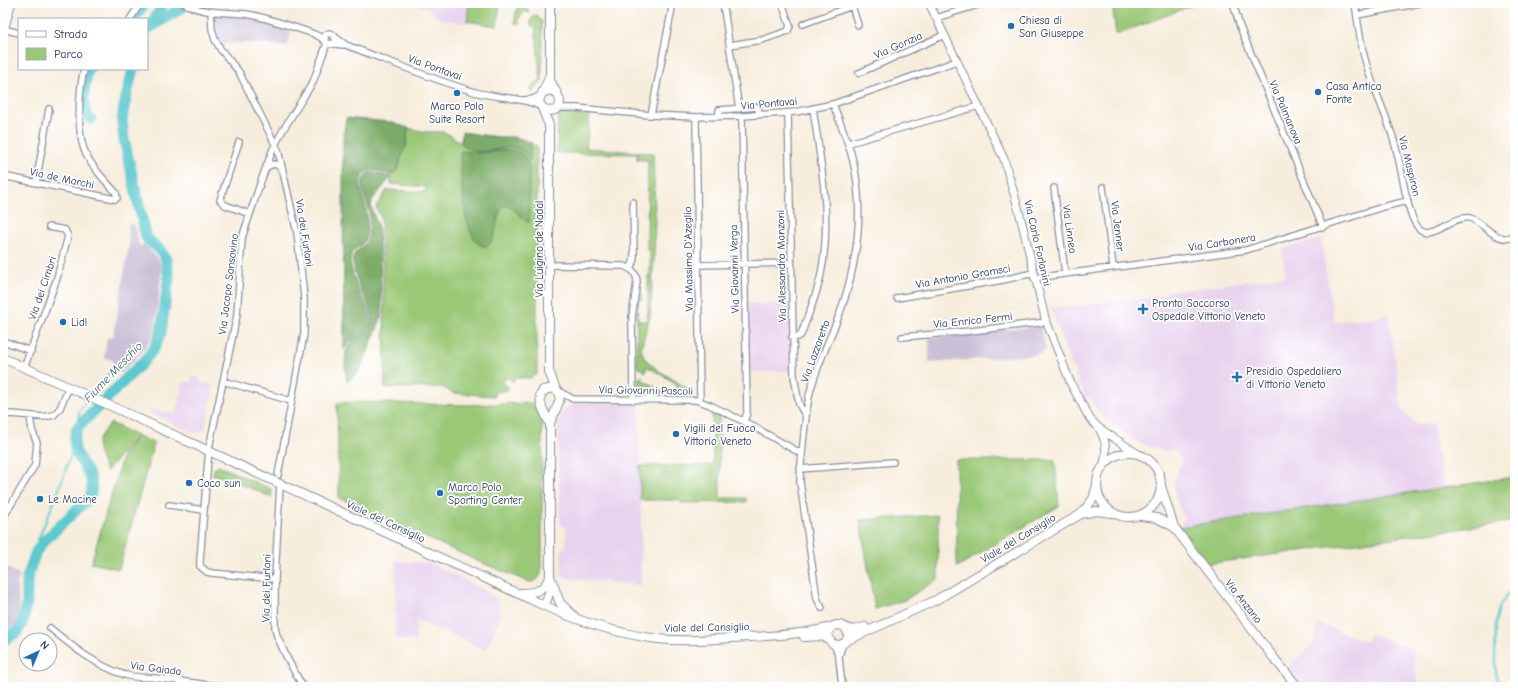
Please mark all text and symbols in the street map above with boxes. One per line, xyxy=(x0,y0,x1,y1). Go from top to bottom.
place label: Chiesa di San Giuseppe xyxy=(1019,14,1084,40)
legend xyxy=(18,18,148,70)
marker: Chiesa di San Giuseppe xyxy=(1006,21,1016,31)
text: Strada xyxy=(54,27,87,41)
street label: Via Gorizia xyxy=(872,29,924,62)
text: Parco xyxy=(54,47,83,61)
street label: Via Pontavai xyxy=(406,52,464,83)
street label: Via Palmanova xyxy=(1266,78,1305,146)
place label: Casa Antica Fonte xyxy=(1326,80,1381,106)
marker: Casa Antica Fonte xyxy=(1313,87,1323,97)
marker: Marco Polo Suite Resort xyxy=(452,88,462,98)
street label: Via Pontavai xyxy=(740,95,798,112)
place label: Marco Polo Suite Resort xyxy=(429,100,486,126)
street label: Via Maspiron xyxy=(1396,135,1423,198)
street label: Via de Marchi xyxy=(29,165,95,192)
street label: Via dei Furlani xyxy=(293,198,316,268)
street label: Via Carlo Forlanini xyxy=(1021,199,1054,287)
street label: Via Jenner xyxy=(1108,200,1127,252)
street label: Via Luigino de Nadal xyxy=(533,201,546,297)
street label: Via Linneo xyxy=(1060,204,1079,255)
street label: Via Massimo D'Azeglio xyxy=(681,206,696,312)
street label: Via Alessandro Manzoni xyxy=(774,210,789,322)
street label: Via Giovanni Verga xyxy=(727,225,742,313)
street label: Via Carbonera xyxy=(1188,231,1257,254)
street label: Via Jacopo Sansovino xyxy=(216,232,241,335)
street label: Via dei Cimbri xyxy=(26,255,59,322)
street label: Via Antonio Gramsci xyxy=(915,262,1012,291)
place label: Pronto Soccorso Ospedale Vittorio Veneto xyxy=(1152,297,1266,323)
marker: Pronto Soccorso Ospedale Vittorio Veneto xyxy=(1137,303,1149,315)
street label: Via Enrico Fermi xyxy=(933,310,1013,331)
place label: Lidl xyxy=(71,316,87,329)
marker: Lidl xyxy=(58,317,68,327)
street label: Via Lazzaretto xyxy=(798,318,833,384)
water label: Fiume Meschio xyxy=(81,339,145,405)
place label: Presidio Ospedaliero di Vittorio Veneto xyxy=(1246,365,1342,391)
marker: Presidio Ospedaliero di Vittorio Veneto xyxy=(1231,371,1243,383)
street label: Via Giovanni Pascoli xyxy=(599,383,693,398)
place label: Vigili del Fuoco Vittorio Veneto xyxy=(684,422,756,448)
marker: Vigili del Fuoco Vittorio Veneto xyxy=(671,429,681,439)
place label: Coco sun xyxy=(197,477,241,490)
marker: Coco sun xyxy=(184,478,194,488)
place label: Marco Polo Sporting Center xyxy=(448,481,523,507)
marker: Marco Polo Sporting Center xyxy=(435,488,445,498)
place label: Le Macine xyxy=(48,493,97,506)
marker: Le Macine xyxy=(35,494,45,504)
street label: Viale del Cansiglio xyxy=(344,498,427,545)
street label: Viale del Cansiglio xyxy=(978,511,1058,566)
street label: Via dei Furlani xyxy=(259,554,274,622)
street label: Via Anzano xyxy=(1222,577,1265,626)
street label: Viale del Cansiglio xyxy=(664,620,750,635)
north arrow xyxy=(18,632,58,672)
text: N xyxy=(37,638,52,652)
street label: Via Gaiada xyxy=(130,659,182,678)

